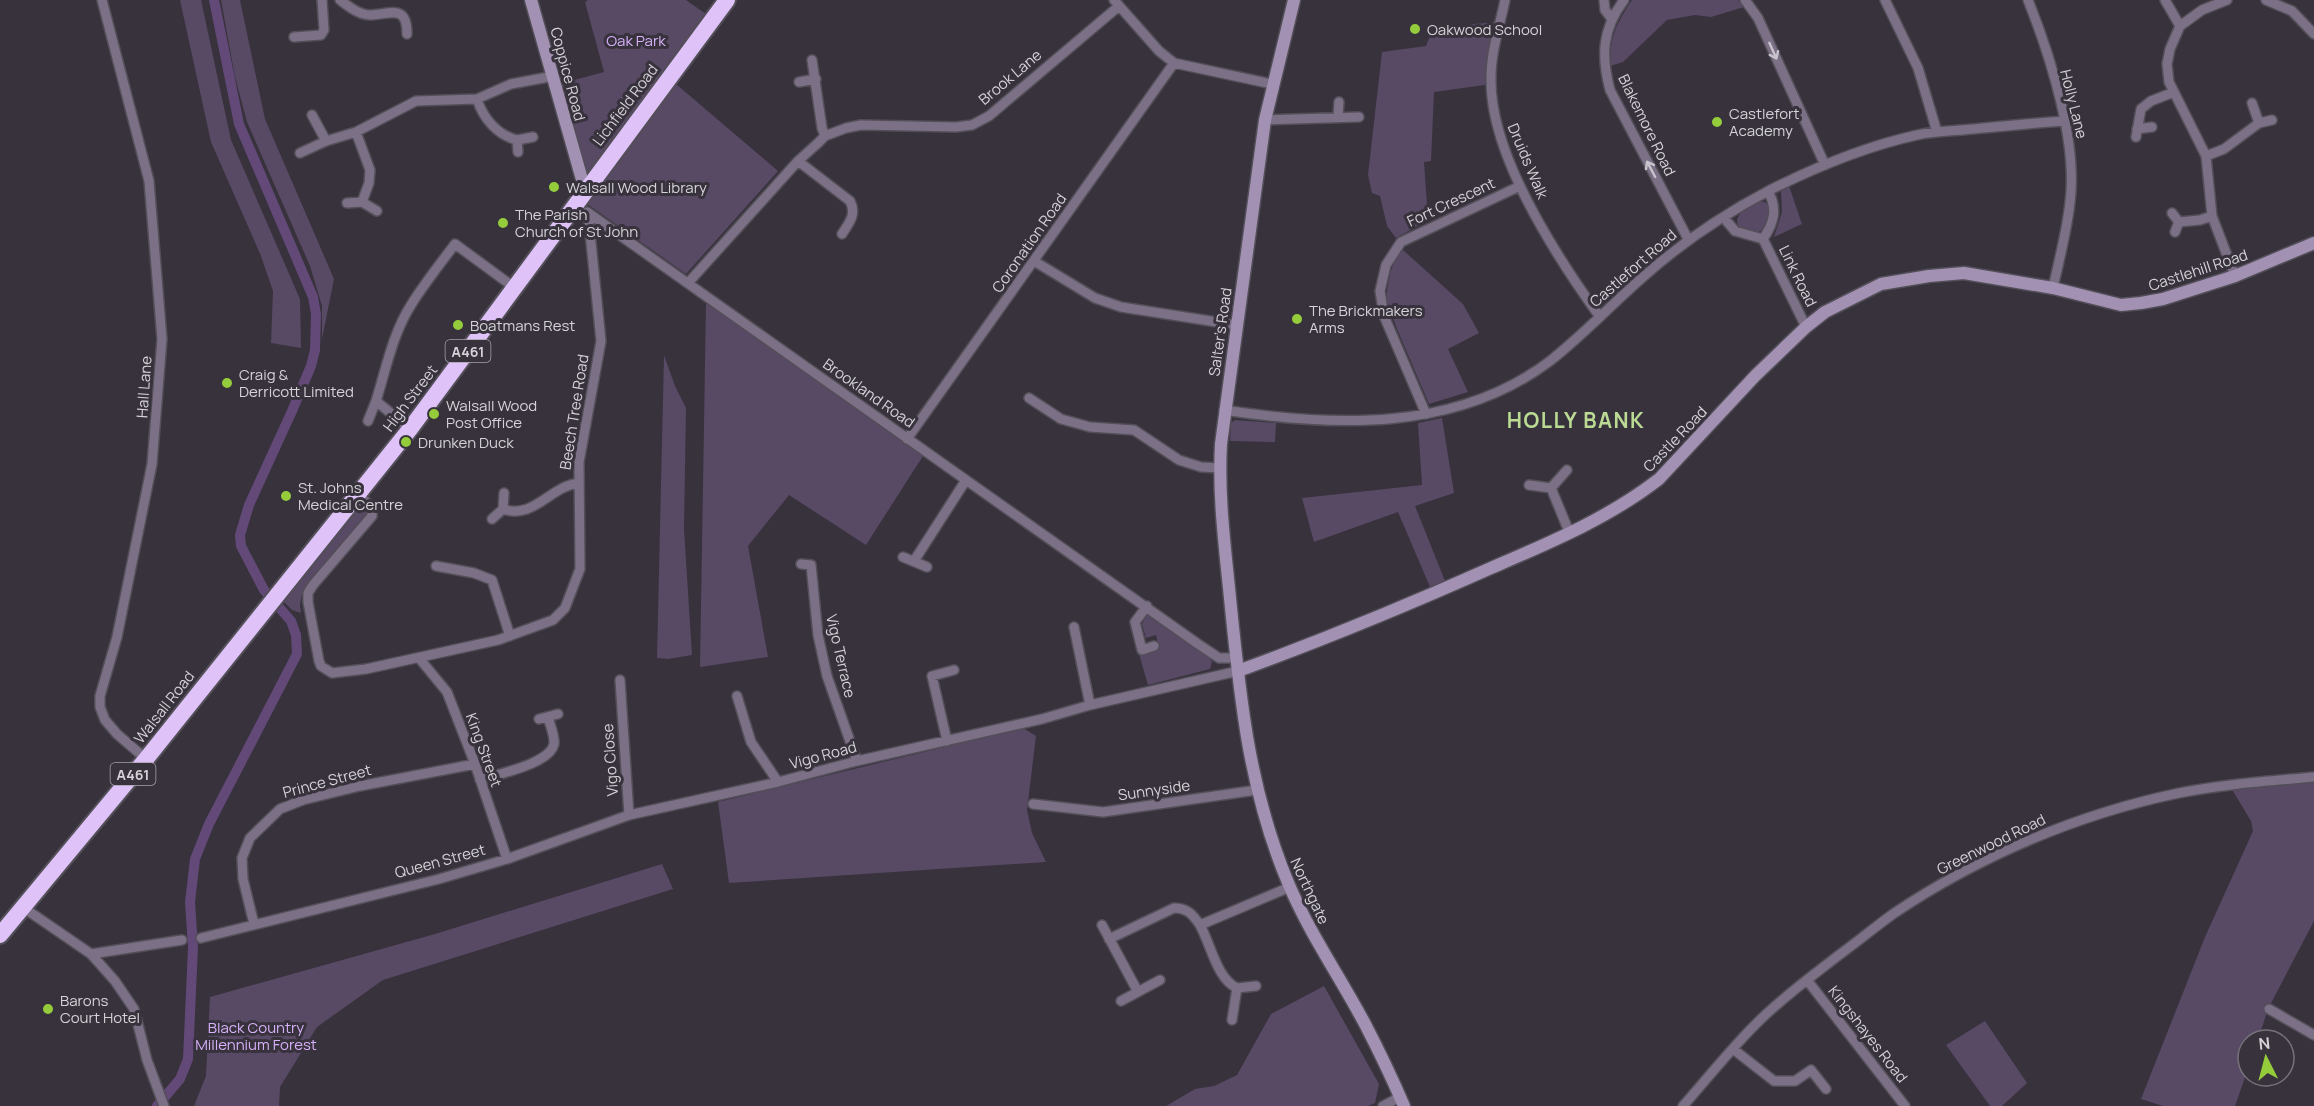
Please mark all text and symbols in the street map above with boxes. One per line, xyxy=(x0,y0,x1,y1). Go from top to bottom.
place label: Oakwood School xyxy=(1427,19,1542,40)
marker: Oakwood School xyxy=(1408,22,1422,36)
street label: Coppice Road xyxy=(545,25,591,123)
park label: Oak Park xyxy=(606,30,666,51)
one-way arrow xyxy=(1767,42,1779,60)
street label: Brook Lane xyxy=(974,44,1046,110)
street label: Lichfield Road xyxy=(587,60,663,150)
street label: Holly Lane xyxy=(2055,67,2093,141)
street label: Blakemore Road xyxy=(1613,71,1681,179)
place label: Castlefort Academy xyxy=(1729,103,1800,141)
marker: Castlefort Academy xyxy=(1710,115,1724,129)
street label: Druids Walk xyxy=(1503,120,1554,203)
one-way arrow xyxy=(1645,161,1656,179)
street label: Fort Crescent xyxy=(1404,172,1498,232)
place label: Walsall Wood Library xyxy=(566,177,707,198)
marker: Walsall Wood Library xyxy=(547,180,561,194)
street label: Coronation Road xyxy=(987,189,1071,297)
place label: The Parish Church of St John xyxy=(515,204,638,242)
marker: The Parish Church of St John xyxy=(496,216,510,230)
street label: Castlefort Road xyxy=(1585,224,1681,312)
street label: Link Road xyxy=(1774,242,1822,310)
street label: Castlehill Road xyxy=(2146,244,2250,296)
street label: Salter's Road xyxy=(1203,286,1237,378)
place label: The Brickmakers Arms xyxy=(1309,300,1423,338)
marker: The Brickmakers Arms xyxy=(1290,312,1304,326)
place label: Boatmans Rest xyxy=(470,315,575,336)
marker: Boatmans Rest xyxy=(451,318,465,332)
road number: A461 xyxy=(446,340,490,362)
street label: Beech Tree Road xyxy=(555,353,593,471)
street label: Brookland Road xyxy=(819,353,919,433)
street label: Hall Lane xyxy=(131,355,157,419)
street label: High Street xyxy=(378,360,442,436)
place label: Craig & Derricott Limited xyxy=(239,364,354,402)
marker: Craig & Derricott Limited xyxy=(220,376,234,390)
place label: Walsall Wood Post Office xyxy=(446,395,537,433)
street label: Castle Road xyxy=(1638,402,1712,476)
district label: HOLLY BANK xyxy=(1507,406,1645,434)
marker: Walsall Wood Post Office xyxy=(427,407,441,421)
place label: Drunken Duck xyxy=(418,432,514,453)
marker: Drunken Duck xyxy=(399,435,413,449)
place label: St. Johns Medical Centre xyxy=(298,477,403,515)
marker: St. Johns Medical Centre xyxy=(279,489,293,503)
street label: Vigo Terrace xyxy=(821,612,861,700)
street label: Walsall Road xyxy=(129,666,199,748)
street label: King Street xyxy=(461,710,507,790)
street label: Vigo Close xyxy=(597,723,623,797)
street label: Vigo Road xyxy=(787,736,859,774)
street label: Prince Street xyxy=(280,759,374,803)
road number: A461 xyxy=(110,763,156,785)
street label: Sunnyside xyxy=(1117,775,1192,805)
street label: Greenwood Road xyxy=(1933,809,2049,879)
street label: Queen Street xyxy=(392,839,488,883)
street label: Northgate xyxy=(1285,854,1335,928)
street label: Kingshayes Road xyxy=(1824,981,1912,1087)
place label: Barons Court Hotel xyxy=(60,990,140,1028)
marker: Barons Court Hotel xyxy=(41,1002,55,1016)
park label: Black Country Millennium Forest xyxy=(195,1017,317,1055)
north arrow xyxy=(2236,1028,2296,1088)
text: N xyxy=(2258,1032,2271,1055)

